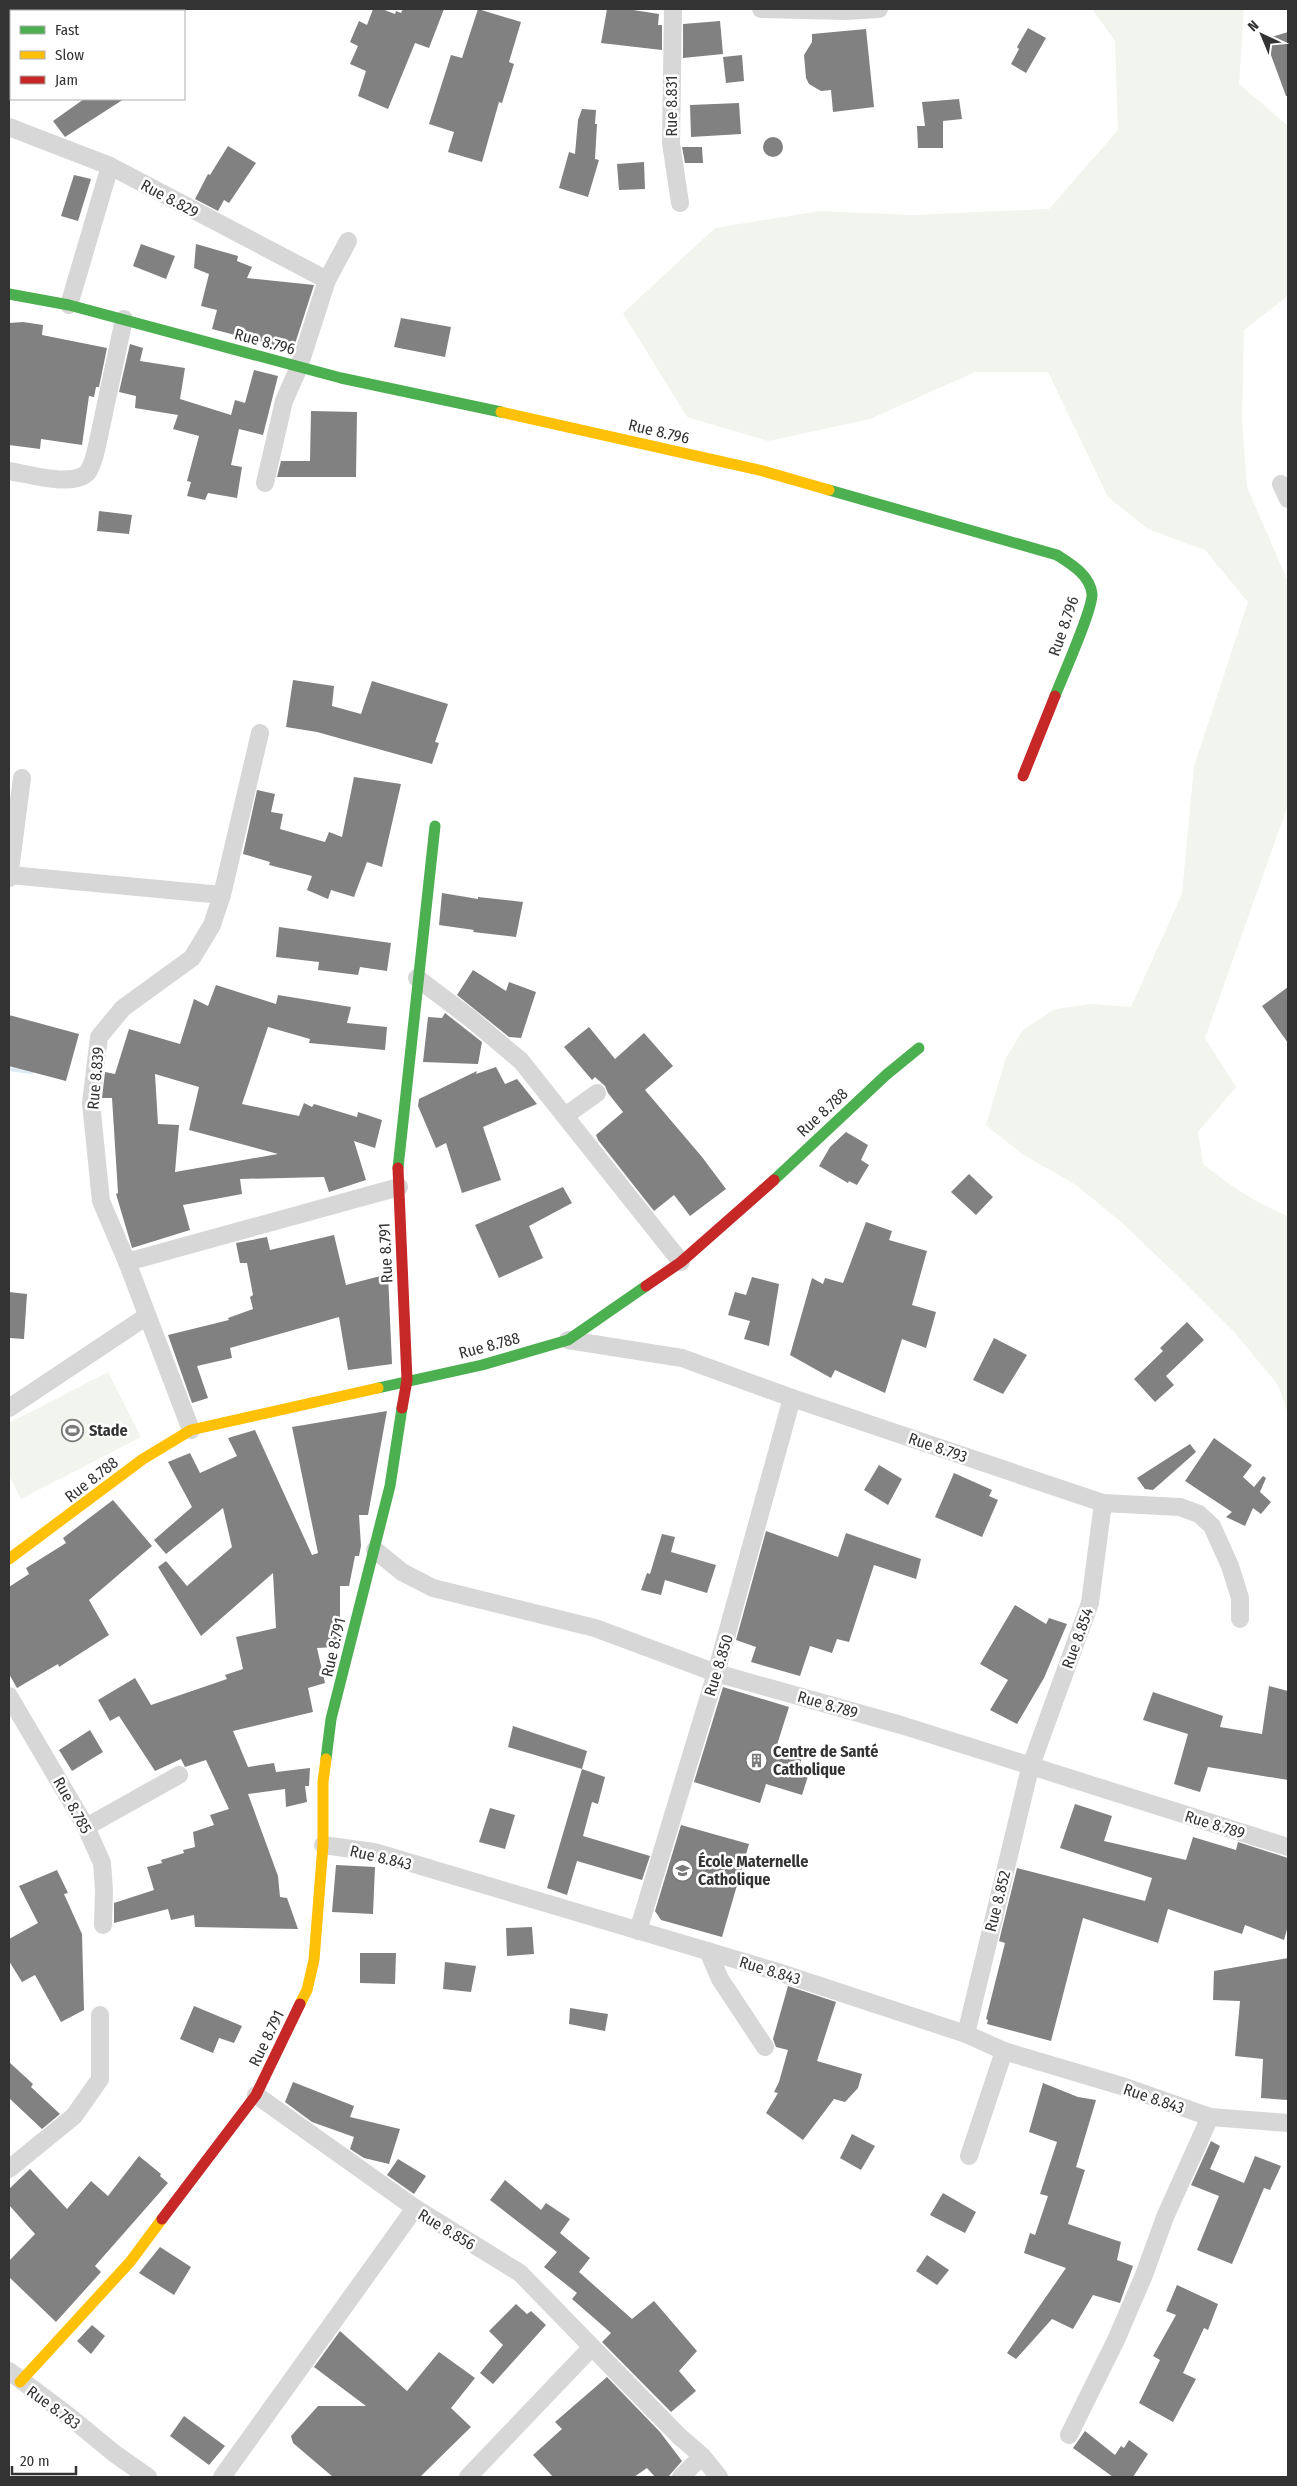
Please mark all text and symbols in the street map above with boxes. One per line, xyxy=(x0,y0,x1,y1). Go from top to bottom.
legend xyxy=(10,10,185,100)
north arrow xyxy=(1237,10,1287,60)
text: N xyxy=(1244,17,1262,35)
text: Fast xyxy=(55,21,79,39)
text: Slow xyxy=(55,46,84,64)
text: Jam xyxy=(55,71,78,89)
street label: Rue 8.831 xyxy=(662,75,681,137)
street label: Rue 8.829 xyxy=(138,175,202,222)
street label: Rue 8.796 xyxy=(232,324,297,359)
street label: Rue 8.796 xyxy=(626,415,691,448)
street label: Rue 8.796 xyxy=(1044,594,1083,659)
street label: Rue 8.839 xyxy=(83,1046,108,1110)
street label: Rue 8.788 xyxy=(793,1084,852,1141)
street label: Rue 8.791 xyxy=(374,1222,397,1284)
street label: Rue 8.788 xyxy=(457,1328,522,1363)
sports icon: Stade xyxy=(61,1418,85,1442)
place label: Stade xyxy=(89,1421,128,1440)
street label: Rue 8.793 xyxy=(906,1429,970,1466)
street label: Rue 8.788 xyxy=(61,1453,122,1506)
street label: Rue 8.854 xyxy=(1058,1605,1097,1671)
street label: Rue 8.791 xyxy=(317,1616,350,1679)
street label: Rue 8.850 xyxy=(700,1632,737,1698)
street label: Rue 8.789 xyxy=(796,1687,860,1722)
place label: Centre de Santé Catholique xyxy=(773,1742,878,1779)
building icon: Centre de Santé Catholique xyxy=(745,1748,769,1772)
street label: Rue 8.785 xyxy=(49,1774,96,1837)
street label: Rue 8.789 xyxy=(1182,1806,1247,1843)
street label: Rue 8.843 xyxy=(348,1841,414,1874)
place label: École Maternelle Catholique xyxy=(698,1851,808,1889)
school or university icon: École Maternelle Catholique xyxy=(670,1858,694,1882)
street label: Rue 8.852 xyxy=(981,1869,1014,1934)
street label: Rue 8.843 xyxy=(737,1952,803,1989)
street label: Rue 8.791 xyxy=(245,2007,288,2069)
street label: Rue 8.843 xyxy=(1121,2079,1187,2118)
street label: Rue 8.856 xyxy=(415,2205,479,2254)
street label: Rue 8.783 xyxy=(23,2382,84,2433)
scale bar xyxy=(12,2444,76,2476)
text: 20 m xyxy=(20,2452,50,2470)

